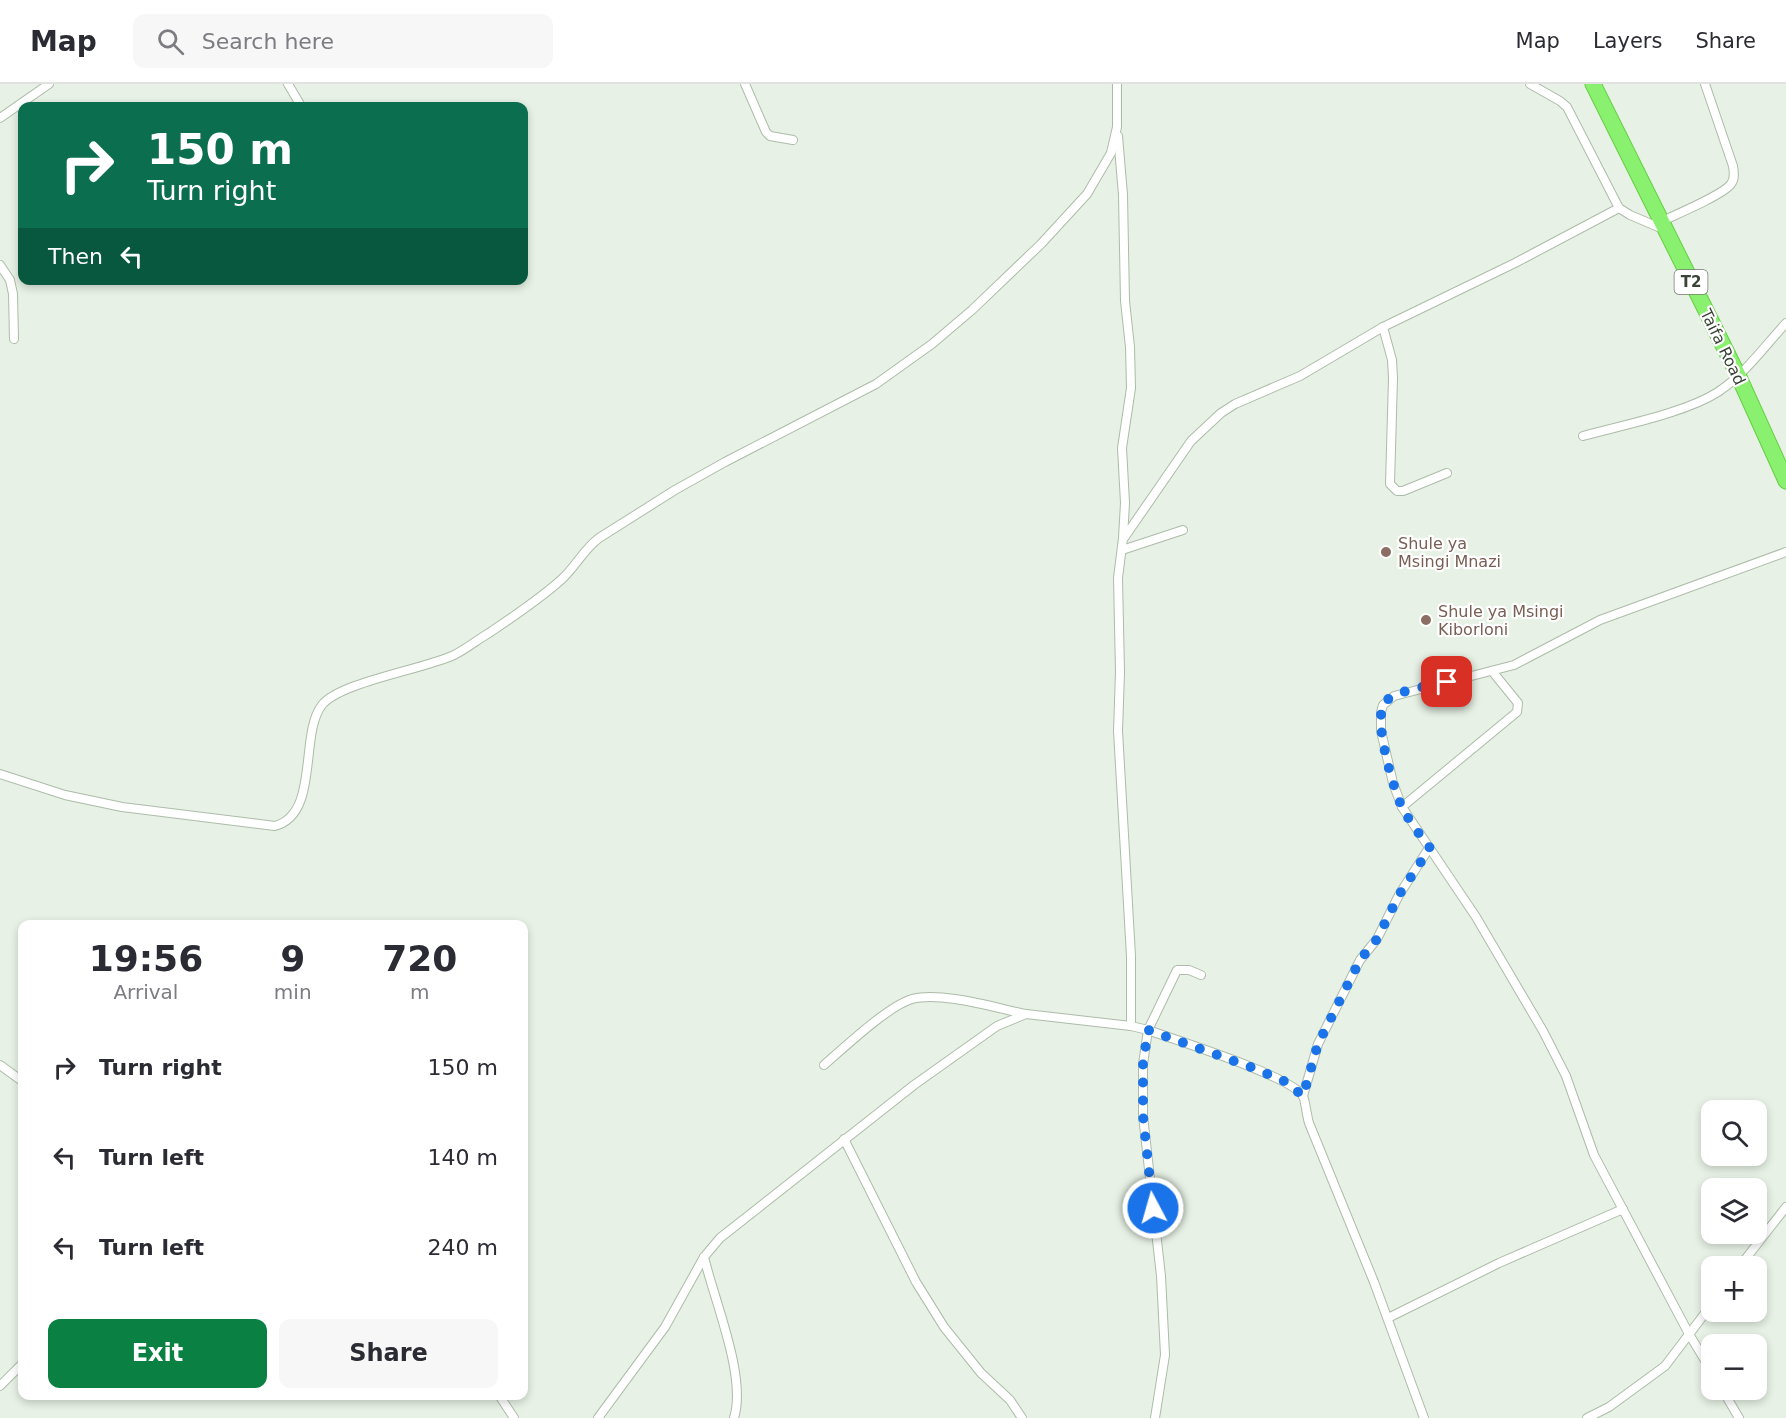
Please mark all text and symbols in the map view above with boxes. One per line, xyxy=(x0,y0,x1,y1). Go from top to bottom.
search box xyxy=(133,14,553,68)
text: Map xyxy=(30,25,97,58)
icon: search xyxy=(154,25,187,58)
text: Search here xyxy=(202,29,334,54)
text: Map xyxy=(1516,29,1560,53)
text: Layers xyxy=(1593,29,1662,53)
text: Share xyxy=(1695,29,1756,53)
text: 150 m xyxy=(147,125,293,174)
icon: right xyxy=(48,126,126,204)
text: Turn right xyxy=(147,175,276,206)
icon: left xyxy=(115,240,148,273)
text: Then xyxy=(48,244,103,269)
road number: T2 xyxy=(1674,270,1708,294)
street label: Taifa Road xyxy=(1696,305,1750,388)
place label: Shule ya Msingi Mnazi xyxy=(1398,534,1501,571)
marker: Shule ya Msingi Mnazi xyxy=(1379,545,1393,559)
place label: Shule ya Msingi Kiborloni xyxy=(1438,602,1564,639)
marker: Shule ya Msingi Kiborloni xyxy=(1419,613,1433,627)
pin xyxy=(1421,656,1472,707)
icon: arrive xyxy=(1430,665,1463,698)
text: 19:56 xyxy=(89,938,203,979)
text: 9 xyxy=(280,938,305,979)
text: 720 xyxy=(382,938,457,979)
text: Arrival xyxy=(113,980,178,1004)
text: min xyxy=(274,980,312,1004)
text: m xyxy=(410,980,430,1004)
icon: right xyxy=(48,1051,81,1084)
text: Turn right xyxy=(99,1055,222,1080)
text: 150 m xyxy=(428,1055,498,1080)
map controls xyxy=(1701,1100,1767,1400)
button: search xyxy=(1701,1100,1767,1166)
icon: left xyxy=(48,1141,81,1174)
text: Turn left xyxy=(99,1145,204,1170)
text: 140 m xyxy=(428,1145,498,1170)
position arrow xyxy=(1121,1176,1185,1240)
button: layers xyxy=(1701,1178,1767,1244)
icon: left xyxy=(48,1231,81,1264)
text: Turn left xyxy=(99,1235,204,1260)
text: 240 m xyxy=(428,1235,498,1260)
button: + xyxy=(1701,1256,1767,1322)
button: Exit xyxy=(48,1319,267,1388)
button: Share xyxy=(279,1319,498,1388)
button: − xyxy=(1701,1334,1767,1400)

